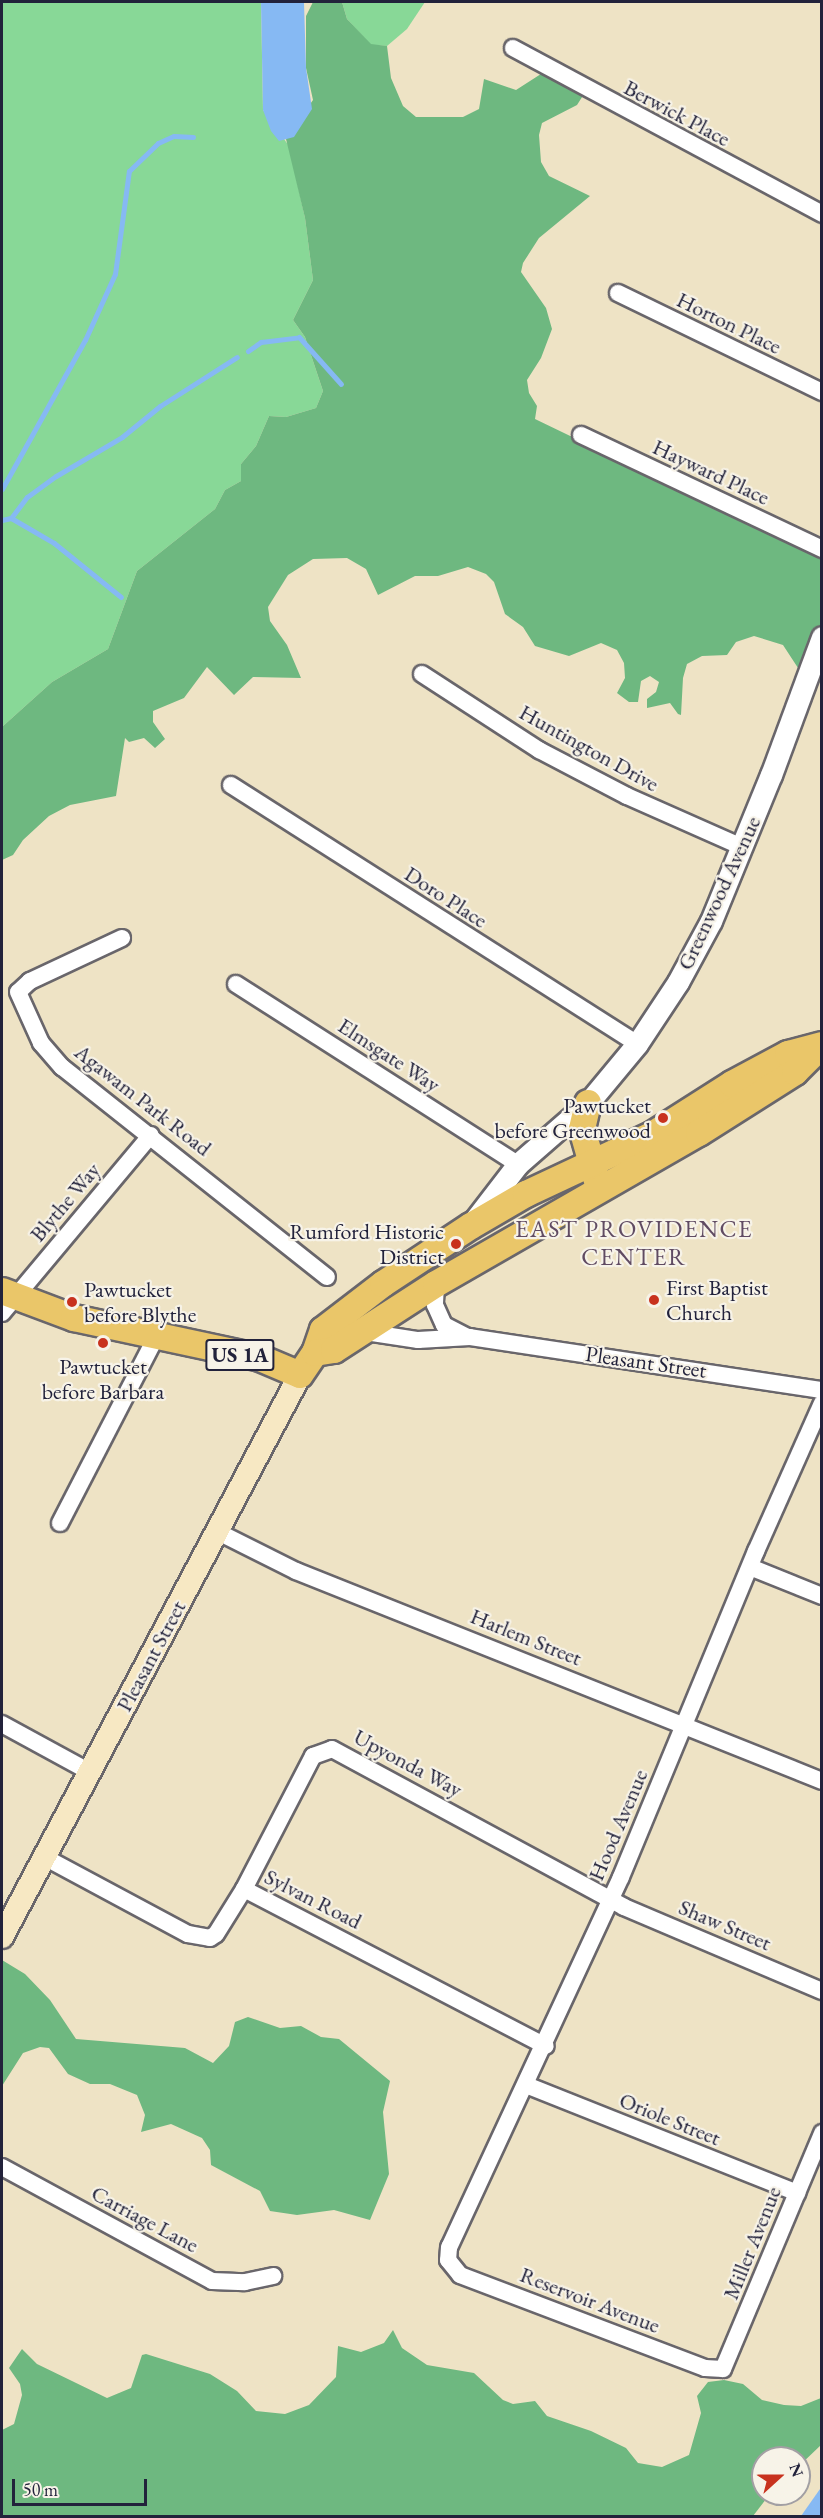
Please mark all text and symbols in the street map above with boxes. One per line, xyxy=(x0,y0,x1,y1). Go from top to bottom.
street label: Berwick Place xyxy=(619,74,735,152)
street label: Horton Place xyxy=(672,286,786,360)
street label: Hayward Place xyxy=(648,433,774,511)
street label: Huntington Drive xyxy=(515,699,663,797)
street label: Greenwood Avenue xyxy=(672,812,766,974)
street label: Doro Place xyxy=(400,860,492,934)
street label: Elmsgate Way xyxy=(333,1012,445,1098)
street label: Agawam Park Road xyxy=(69,1038,217,1162)
place label: Pawtucket before Greenwood xyxy=(495,1092,651,1144)
marker: Pawtucket before Greenwood xyxy=(656,1111,670,1125)
street label: Blythe Way xyxy=(24,1157,106,1247)
district label: EAST PROVIDENCE CENTER xyxy=(515,1215,753,1271)
place label: Rumford Historic District xyxy=(290,1218,444,1270)
marker: Rumford Historic District xyxy=(449,1237,463,1251)
place label: First Baptist Church xyxy=(666,1274,768,1326)
place label: Pawtucket before Blythe xyxy=(84,1276,196,1328)
marker: First Baptist Church xyxy=(647,1293,661,1307)
marker: Pawtucket before Blythe xyxy=(65,1295,79,1309)
marker: Pawtucket before Barbara xyxy=(96,1336,110,1350)
road number: US 1A xyxy=(204,1337,276,1373)
street label: Pleasant Street xyxy=(584,1340,708,1384)
place label: Pawtucket before Barbara xyxy=(42,1353,164,1404)
street label: Pleasant Street xyxy=(111,1596,191,1716)
street label: Harlem Street xyxy=(467,1603,585,1671)
street label: Upyonda Way xyxy=(349,1723,467,1803)
street label: Hood Avenue xyxy=(583,1765,653,1885)
street label: Sylvan Road xyxy=(260,1863,366,1935)
street label: Shaw Street xyxy=(675,1894,775,1956)
street label: Oriole Street xyxy=(616,2087,724,2151)
street label: Carriage Lane xyxy=(87,2180,203,2258)
street label: Miller Avenue xyxy=(717,2183,787,2303)
street label: Reservoir Avenue xyxy=(516,2261,664,2339)
north arrow xyxy=(751,2446,811,2506)
text: N xyxy=(784,2460,809,2480)
scale bar xyxy=(15,2467,150,2505)
text: 50 m xyxy=(23,2478,58,2501)

